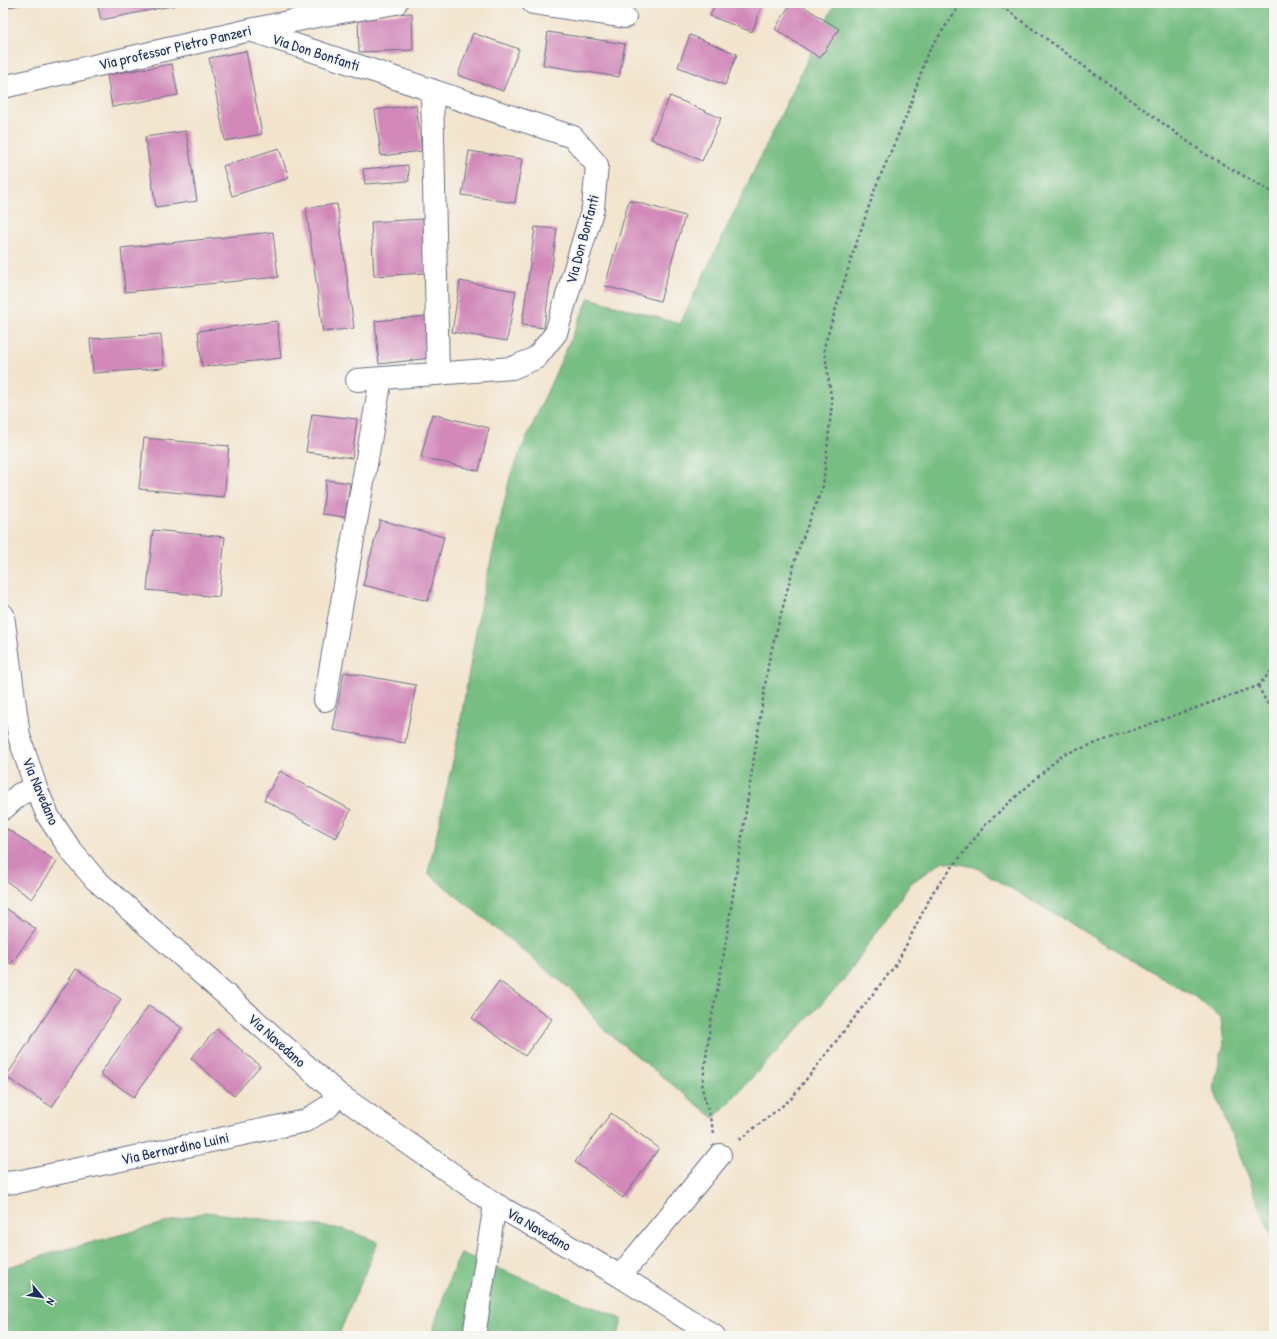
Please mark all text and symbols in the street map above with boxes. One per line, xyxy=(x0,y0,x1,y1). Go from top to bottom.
street label: Via professor Pietro Panzeri xyxy=(97,19,253,75)
street label: Via Don Bonfanti xyxy=(269,28,363,76)
street label: Via Don Bonfanti xyxy=(560,192,604,286)
street label: Via Navedano xyxy=(17,754,65,828)
street label: Via Navedano xyxy=(243,1008,311,1072)
street label: Via Bernardino Luini xyxy=(119,1126,231,1170)
street label: Via Navedano xyxy=(503,1202,575,1256)
north arrow xyxy=(22,1277,62,1317)
text: N xyxy=(43,1296,58,1308)

